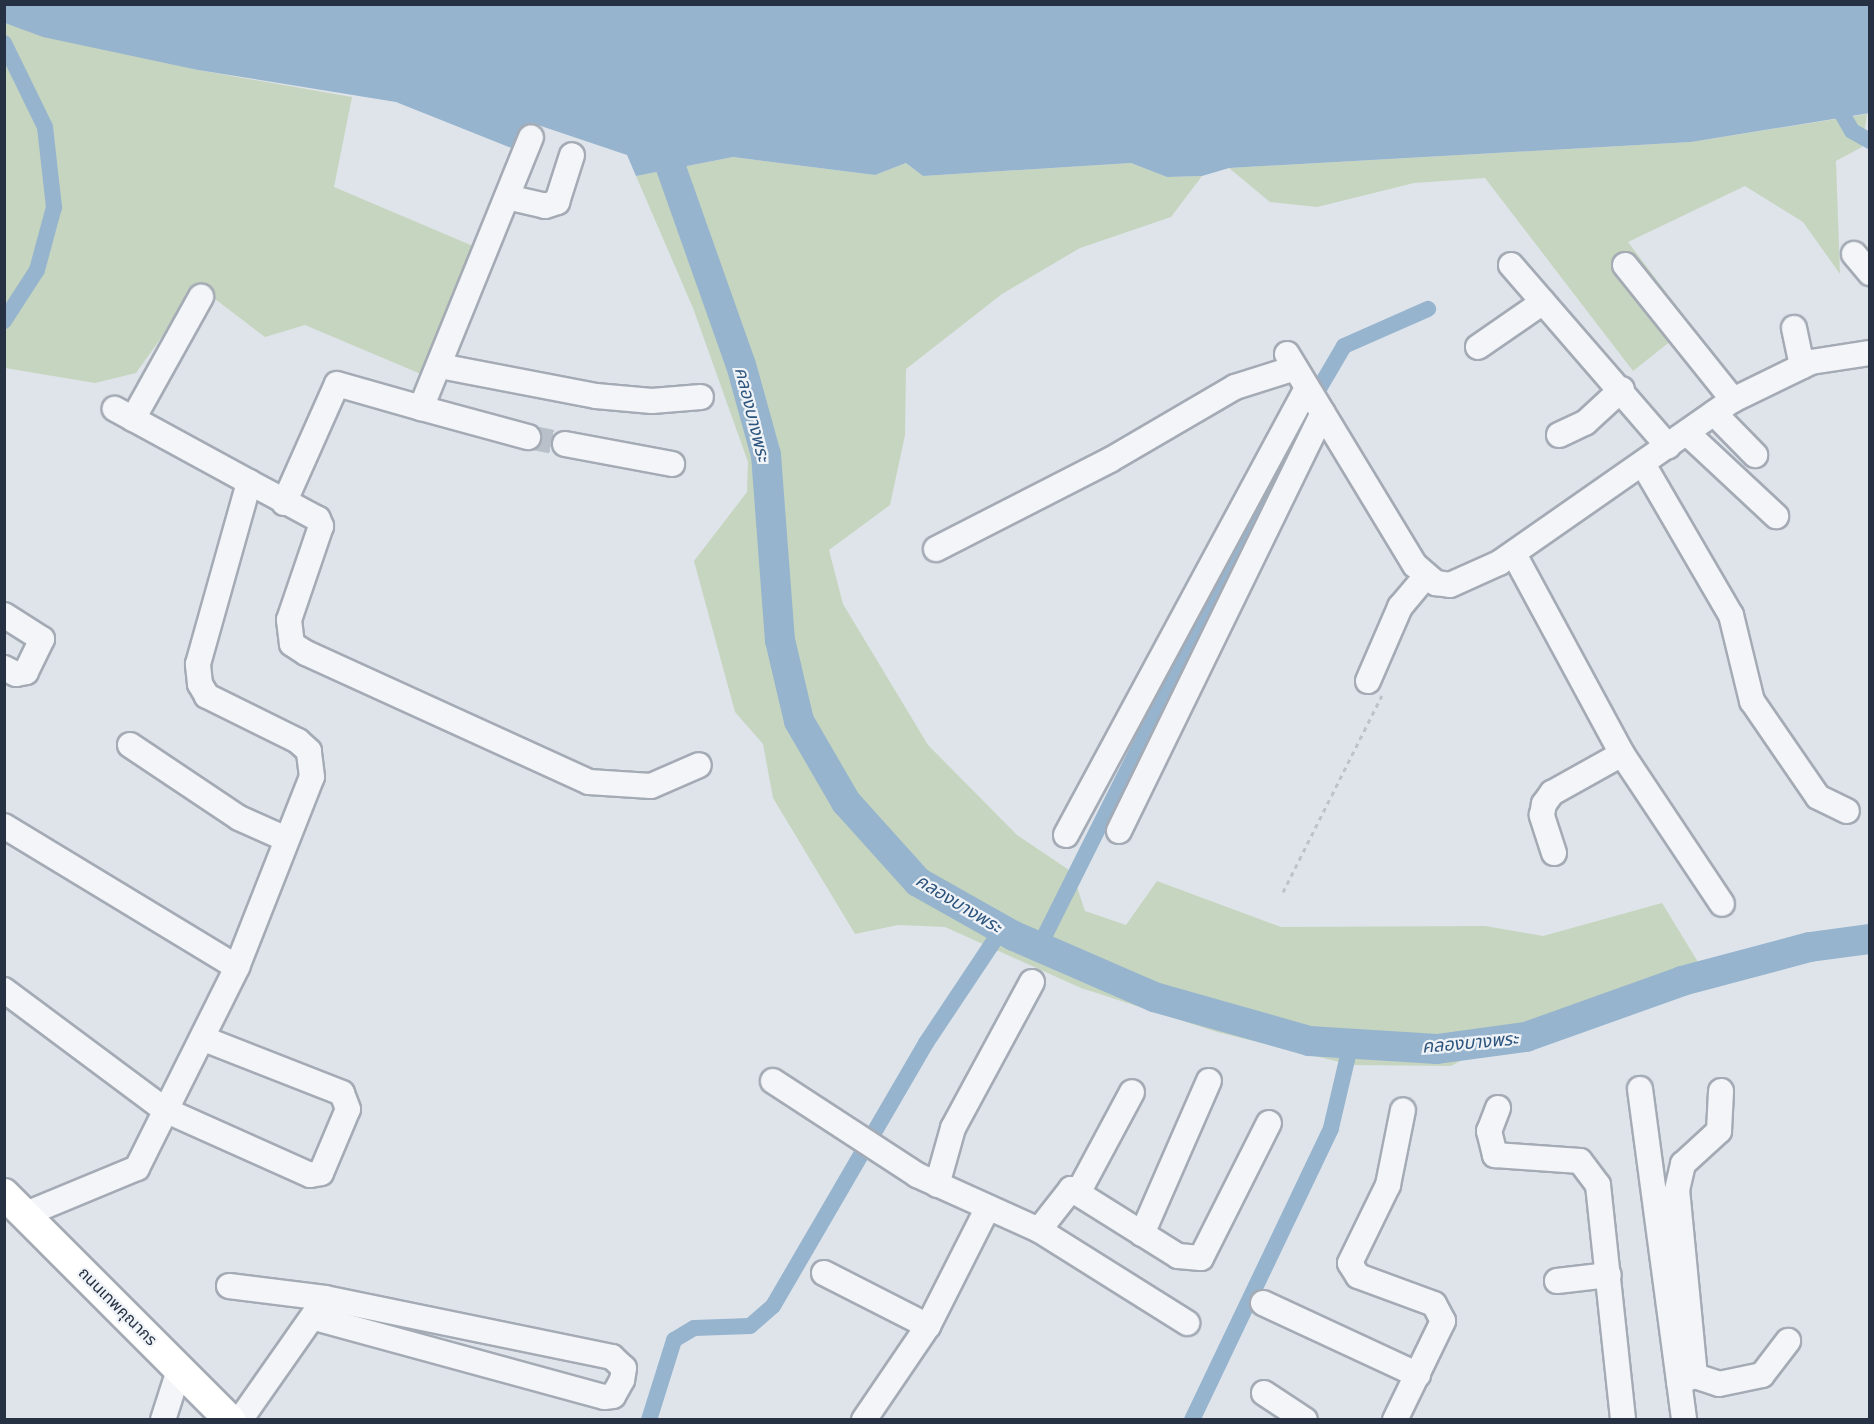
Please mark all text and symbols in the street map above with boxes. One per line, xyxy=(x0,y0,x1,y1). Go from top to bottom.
water label: คลองบางพระ xyxy=(731,365,775,463)
water label: คลองบางพระ xyxy=(912,869,1006,937)
water label: คลองบางพระ xyxy=(1421,1027,1519,1057)
street label: ถนนเทพคุณากร xyxy=(75,1263,161,1349)

